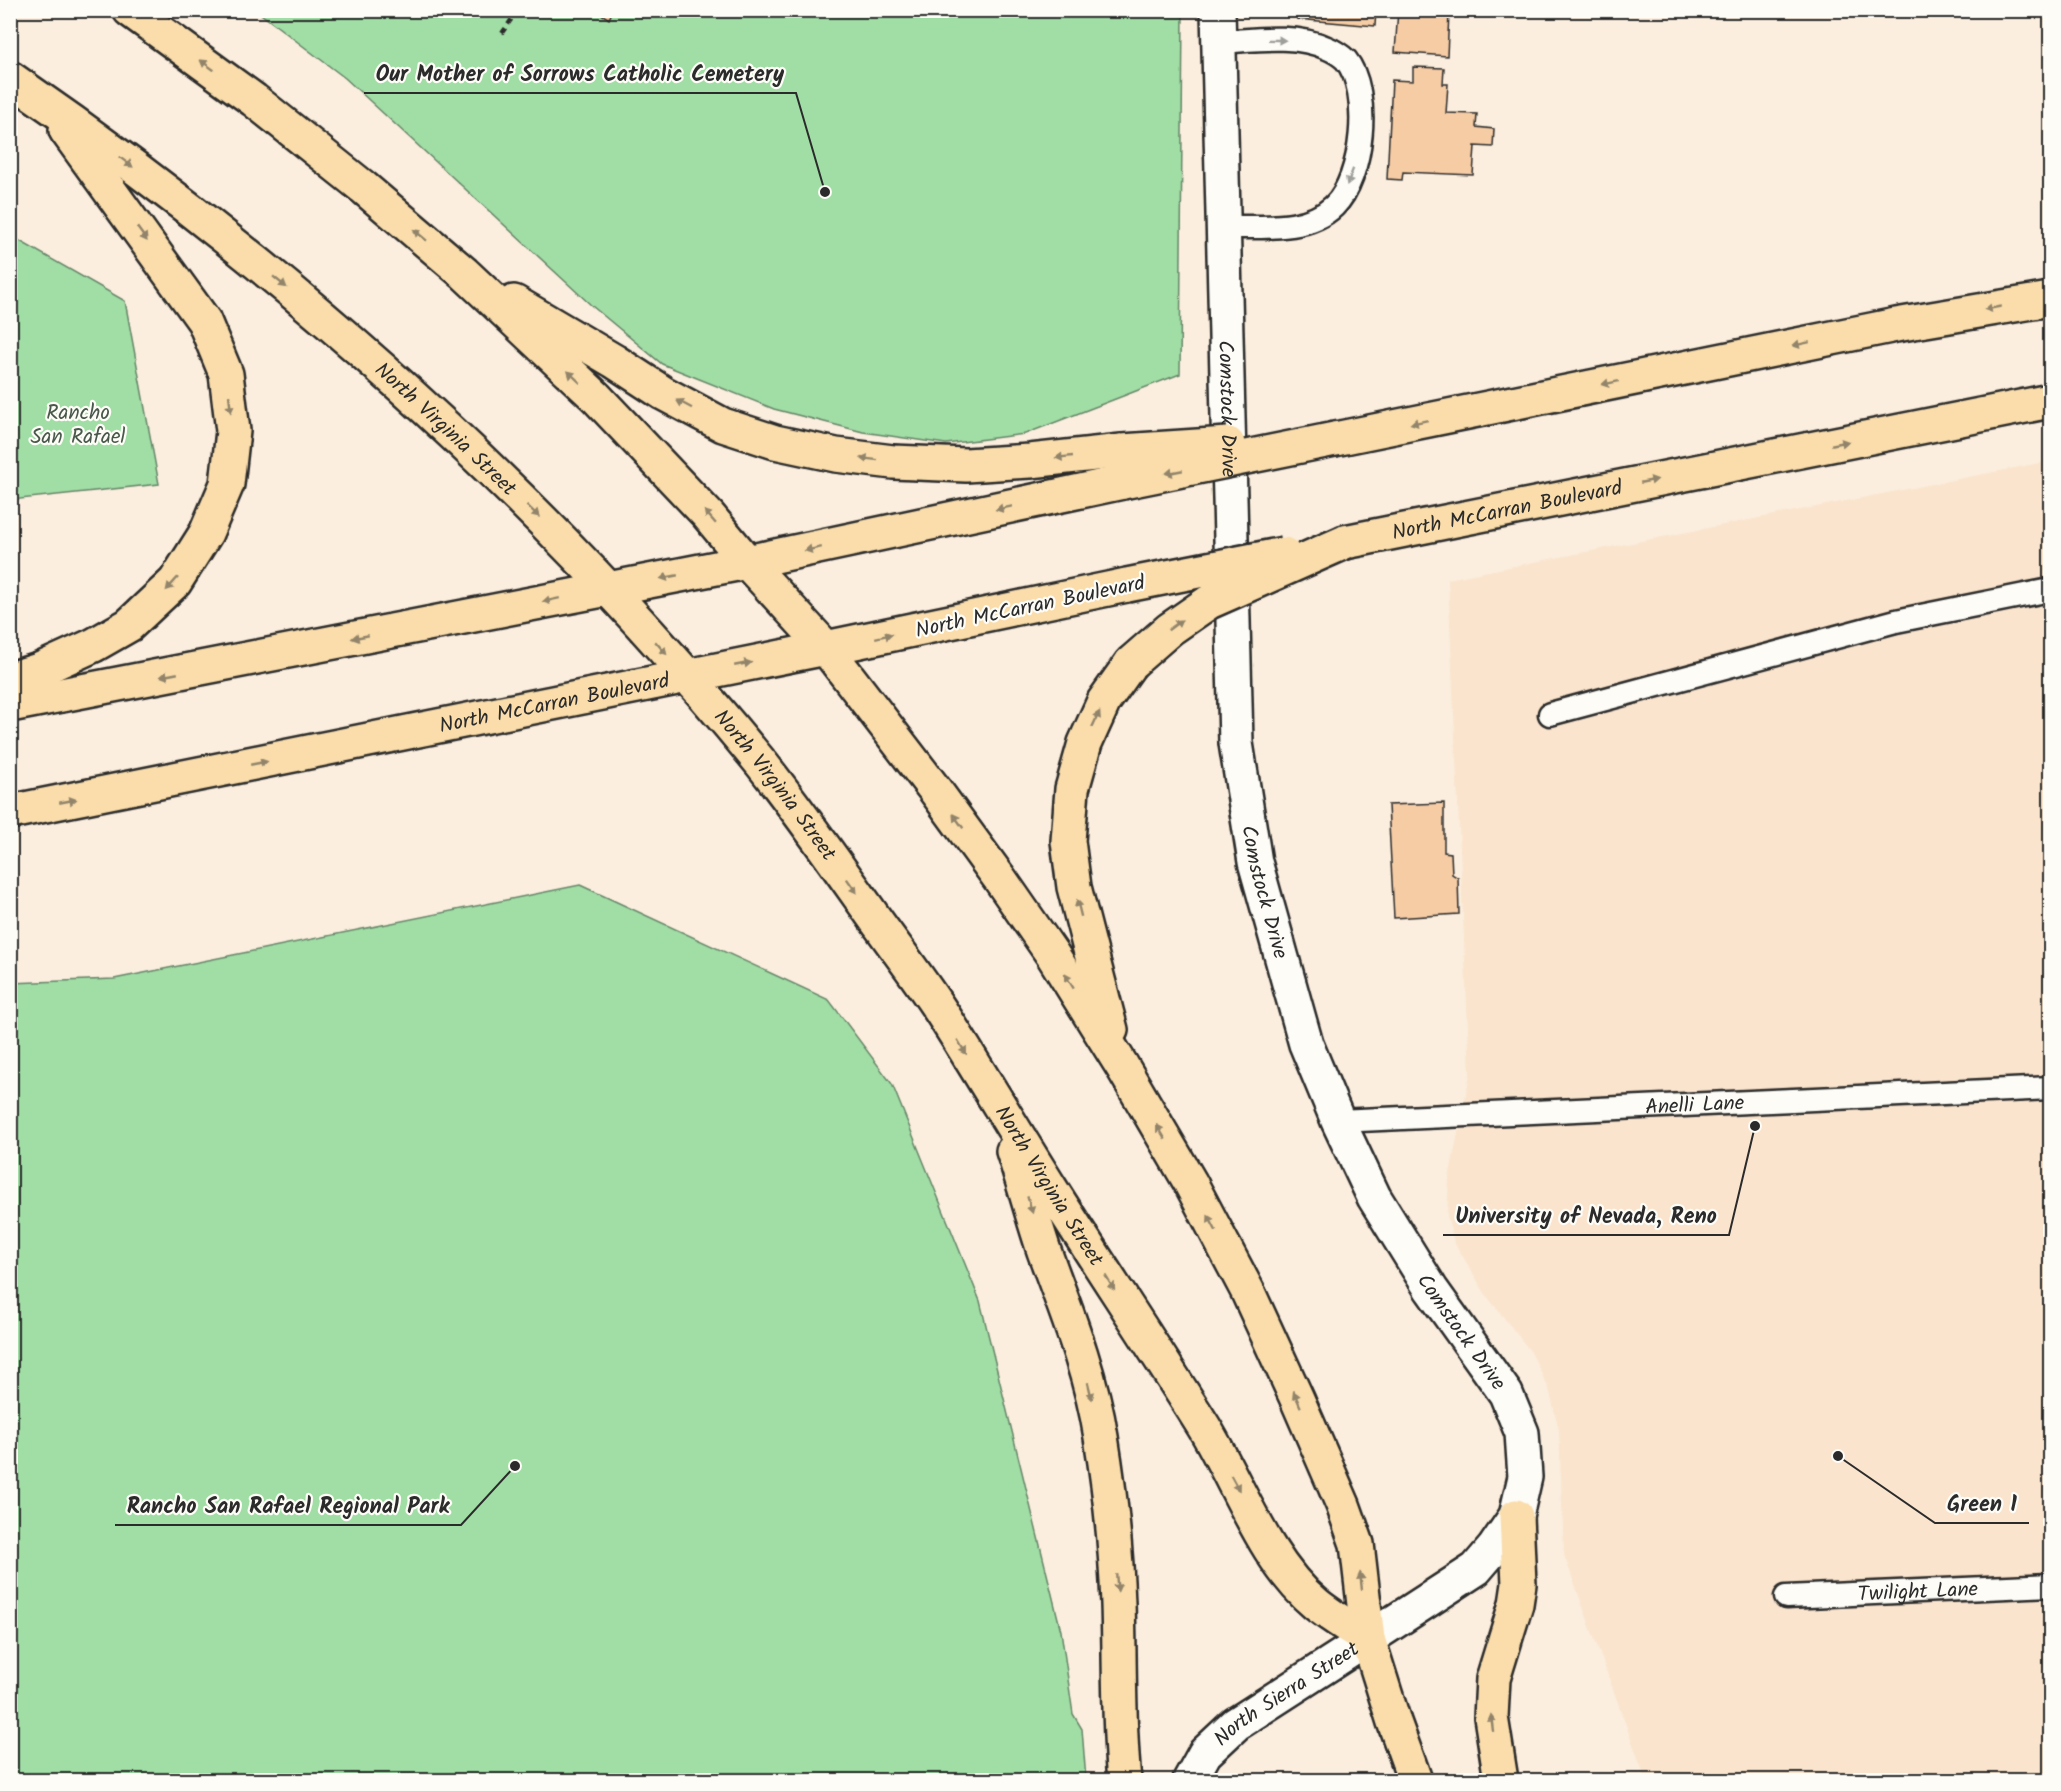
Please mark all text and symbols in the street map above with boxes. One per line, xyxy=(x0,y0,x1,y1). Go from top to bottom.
one-way arrow xyxy=(1268,35,1287,45)
callout: Our Mother of Sorrows Catholic Cemetery xyxy=(364,53,796,93)
text: Our Mother of Sorrows Catholic Cemetery xyxy=(376,58,785,93)
one-way arrow xyxy=(199,59,215,71)
one-way arrow xyxy=(117,156,133,168)
one-way arrow xyxy=(1345,168,1354,186)
one-way arrow xyxy=(136,225,148,241)
one-way arrow xyxy=(413,229,428,242)
one-way arrow xyxy=(272,275,288,288)
one-way arrow xyxy=(1983,304,2002,313)
street label: Comstock Drive xyxy=(1208,340,1244,478)
one-way arrow xyxy=(1791,340,1810,349)
street label: North Virginia Street xyxy=(366,355,524,505)
one-way arrow xyxy=(567,370,582,384)
one-way arrow xyxy=(1600,379,1619,388)
one-way arrow xyxy=(225,395,235,414)
park label: Rancho San Rafael xyxy=(30,397,126,454)
one-way arrow xyxy=(675,399,692,409)
one-way arrow xyxy=(1409,418,1428,427)
one-way arrow xyxy=(1831,438,1850,447)
one-way arrow xyxy=(1054,452,1073,462)
one-way arrow xyxy=(860,454,879,463)
one-way arrow xyxy=(1165,468,1184,477)
street label: North McCarran Boulevard xyxy=(1389,472,1626,550)
one-way arrow xyxy=(1640,476,1659,485)
one-way arrow xyxy=(526,504,541,518)
one-way arrow xyxy=(994,504,1013,513)
one-way arrow xyxy=(704,510,717,525)
one-way arrow xyxy=(803,545,822,554)
street label: North McCarran Boulevard xyxy=(912,567,1149,648)
one-way arrow xyxy=(659,573,678,582)
one-way arrow xyxy=(166,576,179,591)
one-way arrow xyxy=(542,596,561,605)
one-way arrow xyxy=(1166,619,1182,631)
one-way arrow xyxy=(874,631,893,641)
one-way arrow xyxy=(351,633,369,643)
one-way arrow xyxy=(654,640,668,655)
one-way arrow xyxy=(733,659,752,668)
street label: North McCarran Boulevard xyxy=(436,665,673,743)
one-way arrow xyxy=(159,671,178,680)
street label: North Virginia Street xyxy=(705,703,844,869)
one-way arrow xyxy=(1092,710,1101,727)
one-way arrow xyxy=(250,757,268,767)
one-way arrow xyxy=(59,796,78,805)
one-way arrow xyxy=(952,813,964,829)
street label: Comstock Drive xyxy=(1231,823,1296,963)
one-way arrow xyxy=(846,877,858,893)
one-way arrow xyxy=(1074,899,1084,918)
one-way arrow xyxy=(1063,973,1074,989)
one-way arrow xyxy=(956,1039,967,1055)
street label: Anelli Lane xyxy=(1644,1087,1746,1125)
street label: North Virginia Street xyxy=(985,1100,1112,1274)
one-way arrow xyxy=(1155,1124,1166,1140)
callout: University of Nevada, Reno xyxy=(1443,1195,1729,1235)
one-way arrow xyxy=(1026,1196,1035,1214)
text: University of Nevada, Reno xyxy=(1455,1200,1717,1235)
one-way arrow xyxy=(1207,1215,1217,1232)
street label: Comstock Drive xyxy=(1407,1268,1514,1398)
one-way arrow xyxy=(1105,1275,1116,1291)
one-way arrow xyxy=(1086,1381,1095,1400)
one-way arrow xyxy=(1292,1389,1302,1407)
one-way arrow xyxy=(1230,1475,1240,1492)
callout: Green 1 xyxy=(1935,1483,2029,1523)
callout: Rancho San Rafael Regional Park xyxy=(115,1485,461,1525)
text: Green 1 xyxy=(1947,1488,2017,1523)
text: Rancho San Rafael Regional Park xyxy=(127,1490,451,1525)
one-way arrow xyxy=(1356,1572,1366,1591)
street label: Twilight Lane xyxy=(1857,1573,1979,1612)
one-way arrow xyxy=(1112,1574,1121,1593)
street label: North Sierra Street xyxy=(1207,1633,1367,1755)
one-way arrow xyxy=(1487,1713,1497,1732)

